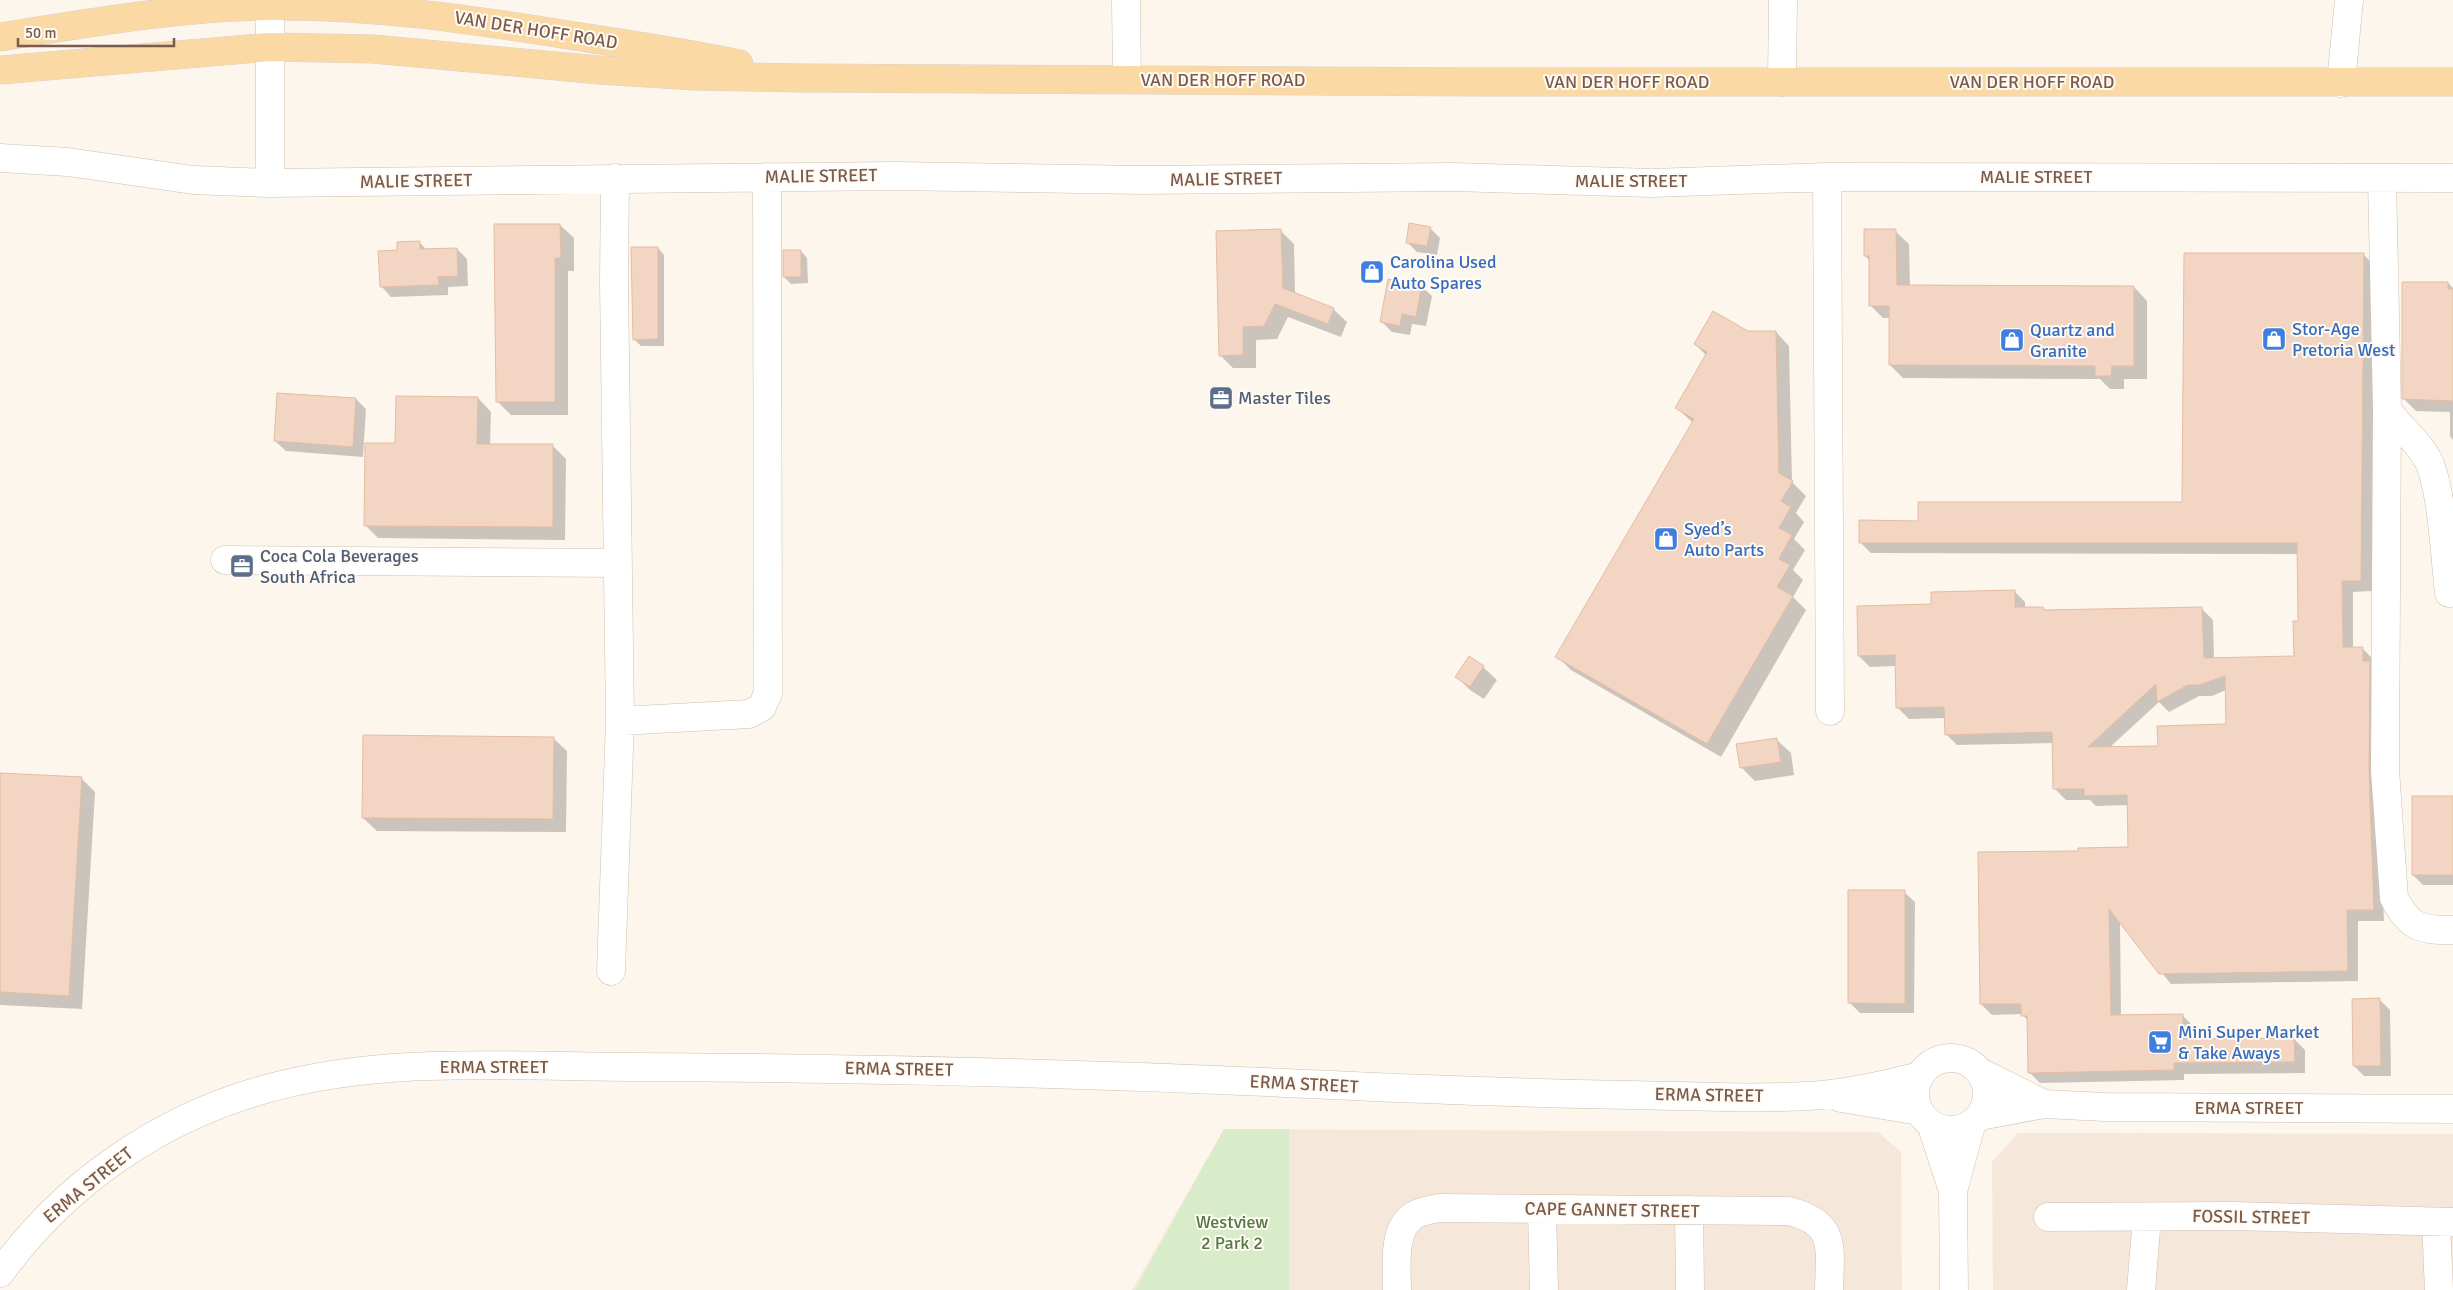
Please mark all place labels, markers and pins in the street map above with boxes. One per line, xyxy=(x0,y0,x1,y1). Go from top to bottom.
place label: Carolina Used Auto Spares xyxy=(1390,251,1496,294)
shop icon: Carolina Used Auto Spares xyxy=(1359,259,1385,285)
place label: Stor-Age Pretoria West xyxy=(2292,318,2395,361)
place label: Quartz and Granite xyxy=(2030,319,2115,362)
shop icon: Stor-Age Pretoria West xyxy=(2261,326,2287,352)
shop icon: Quartz and Granite xyxy=(1999,327,2025,353)
office icon: Master Tiles xyxy=(1208,385,1234,411)
place label: Master Tiles xyxy=(1238,387,1331,409)
place label: Syed’s Auto Parts xyxy=(1684,518,1764,561)
shop icon: Syed’s Auto Parts xyxy=(1653,526,1679,552)
place label: Coca Cola Beverages South Africa xyxy=(260,545,419,588)
office icon: Coca Cola Beverages South Africa xyxy=(229,553,255,579)
place label: Mini Super Market & Take Aways xyxy=(2178,1021,2319,1064)
supermarket icon: Mini Super Market & Take Aways xyxy=(2147,1029,2173,1055)

